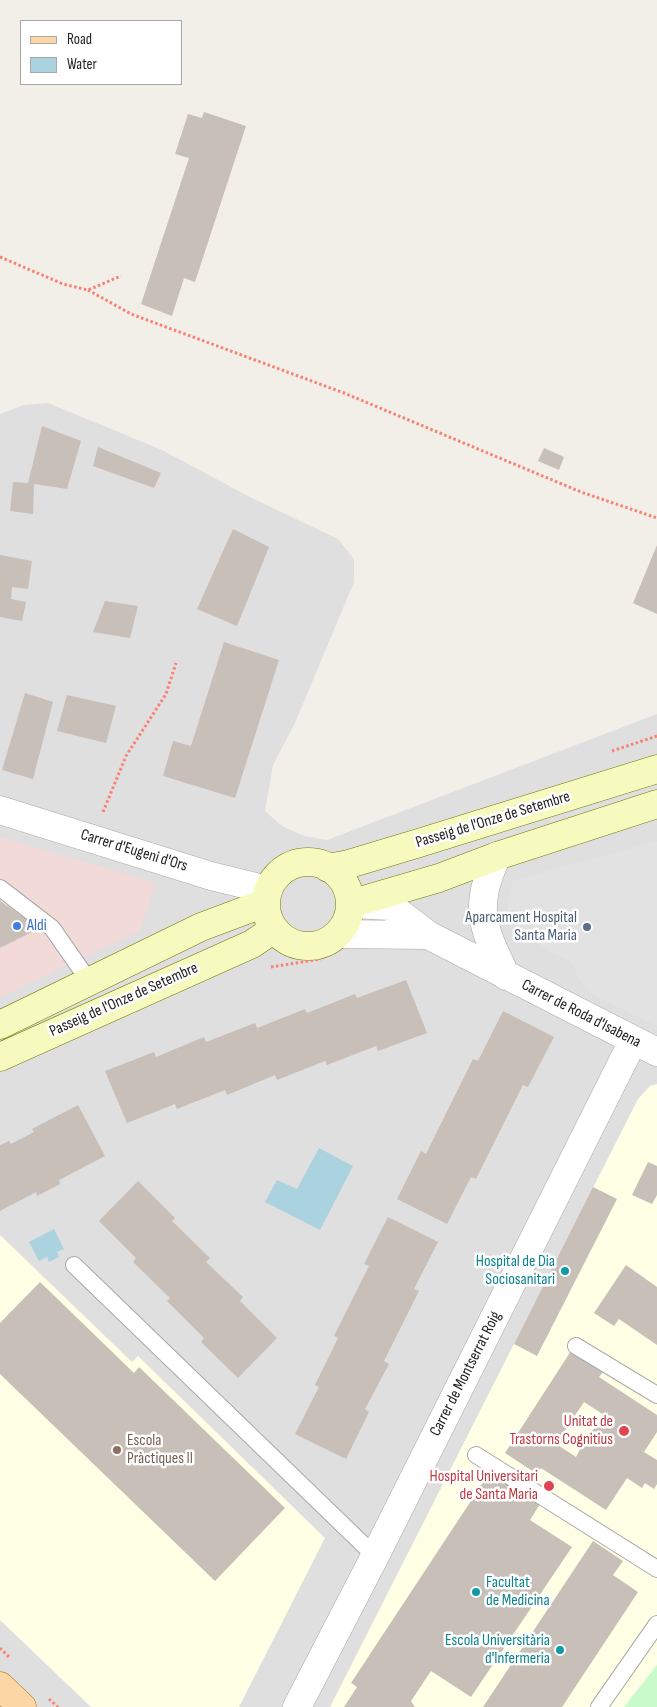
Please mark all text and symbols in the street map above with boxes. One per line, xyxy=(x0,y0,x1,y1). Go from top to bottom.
legend xyxy=(20,20,182,85)
text: Road xyxy=(67,30,92,49)
text: Water xyxy=(67,55,97,74)
street label: Passeig de l'Onze de Setembre xyxy=(413,787,573,853)
street label: Carrer d'Eugeni d'Ors xyxy=(78,826,190,876)
place label: Aparcament Hospital Santa Maria xyxy=(465,908,577,946)
place label: Aldi xyxy=(27,916,47,936)
marker: Aldi xyxy=(11,920,23,932)
marker: Aparcament Hospital Santa Maria xyxy=(581,921,593,933)
street label: Passeig de l'Onze de Setembre xyxy=(47,959,201,1041)
street label: Carrer de Roda d'Isabena xyxy=(518,976,644,1052)
place label: Hospital de Dia Sociosanitari xyxy=(476,1252,555,1290)
marker: Hospital de Dia Sociosanitari xyxy=(559,1265,571,1277)
street label: Carrer de Montserrat Roig xyxy=(426,1308,506,1440)
place label: Unitat de Trastorns Cognitius xyxy=(510,1412,613,1450)
marker: Unitat de Trastorns Cognitius xyxy=(617,1424,631,1438)
place label: Escola Pràctiques II xyxy=(127,1431,193,1469)
marker: Escola Pràctiques II xyxy=(111,1444,123,1456)
place label: Hospital Universitari de Santa Maria xyxy=(430,1467,538,1505)
marker: Hospital Universitari de Santa Maria xyxy=(542,1479,556,1493)
place label: Facultat de Medicina xyxy=(486,1573,550,1611)
marker: Facultat de Medicina xyxy=(470,1586,482,1598)
place label: Escola Universitària d'Infermeria xyxy=(445,1631,550,1669)
marker: Escola Universitària d'Infermeria xyxy=(554,1644,566,1656)

